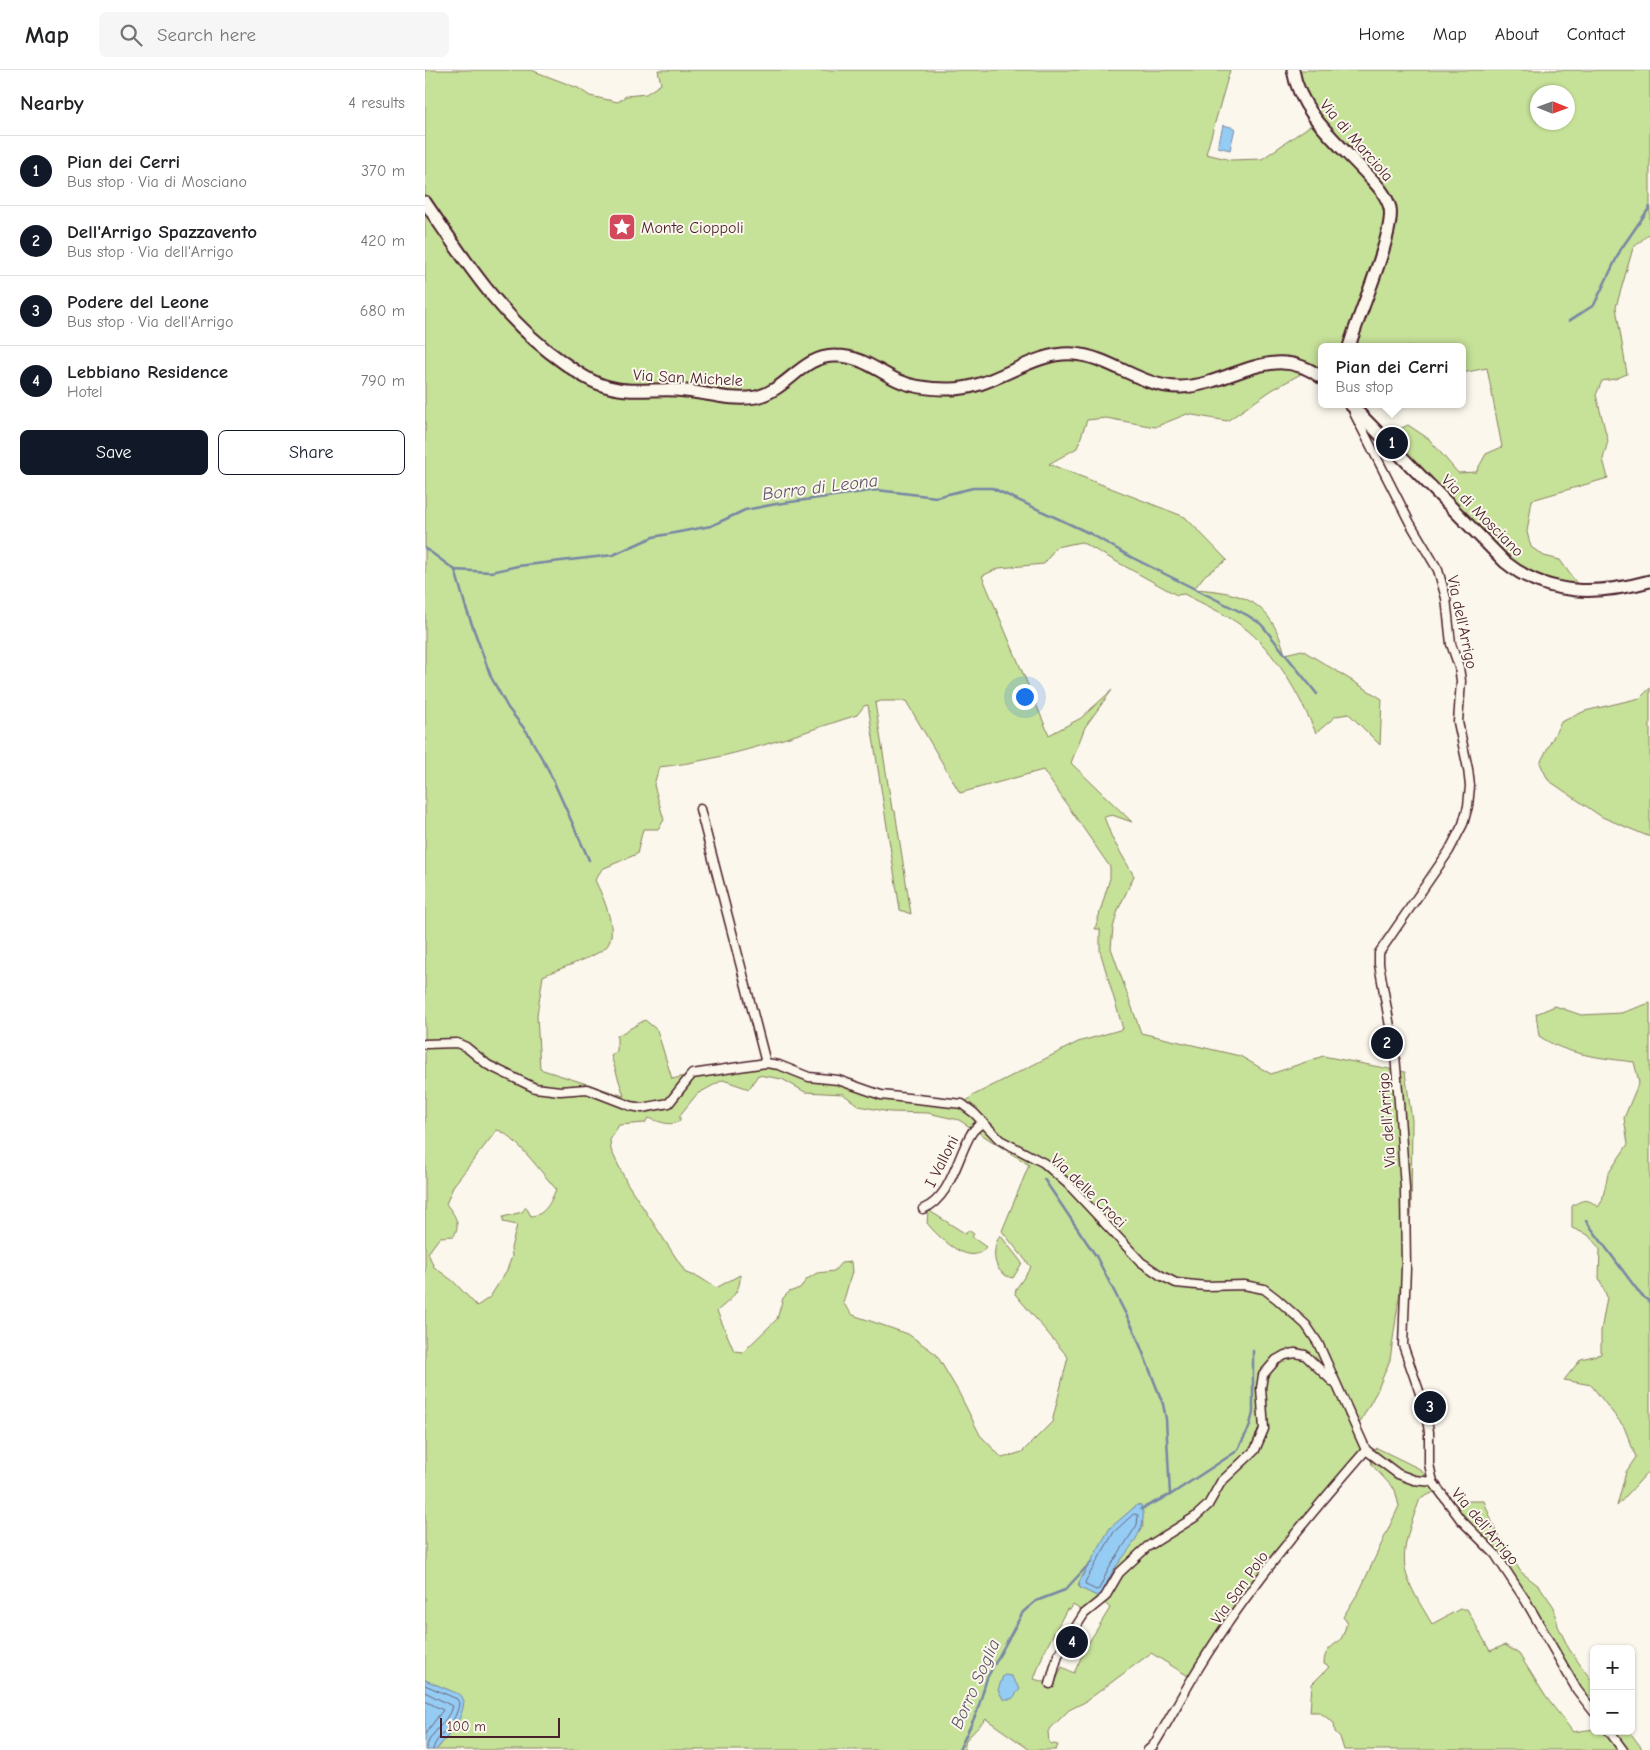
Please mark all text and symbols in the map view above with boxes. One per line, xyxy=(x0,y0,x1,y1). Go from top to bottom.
search box xyxy=(99,12,449,57)
text: Map xyxy=(25,21,69,49)
icon: search xyxy=(117,21,145,49)
text: Search here xyxy=(157,24,256,46)
text: Home xyxy=(1358,24,1405,45)
text: Map xyxy=(1433,24,1467,45)
text: About xyxy=(1495,24,1539,45)
text: Contact xyxy=(1567,24,1625,45)
north arrow xyxy=(1530,85,1575,130)
text: Nearby xyxy=(20,91,84,115)
text: 4 results xyxy=(348,94,405,112)
street label: Via di Marciola xyxy=(1316,96,1397,185)
text: Pian dei Cerri xyxy=(67,151,180,173)
text: 1 xyxy=(33,162,39,180)
text: 370 m xyxy=(361,162,405,180)
text: Bus stop · Via di Mosciano xyxy=(67,173,247,191)
place icon: Monte Cioppoli xyxy=(607,212,637,242)
place label: Monte Cioppoli xyxy=(641,219,744,237)
text: Dell'Arrigo Spazzavento xyxy=(67,221,257,243)
text: 2 xyxy=(32,232,40,250)
text: 420 m xyxy=(361,232,405,250)
text: Bus stop · Via dell'Arrigo xyxy=(67,243,233,261)
text: Podere del Leone xyxy=(67,291,209,313)
text: 3 xyxy=(32,302,40,320)
text: 680 m xyxy=(360,302,405,320)
text: Bus stop · Via dell'Arrigo xyxy=(67,313,233,331)
popup xyxy=(1318,343,1466,408)
text: Pian dei Cerri xyxy=(1335,356,1449,378)
text: Lebbiano Residence xyxy=(67,361,228,383)
street label: Via San Michele xyxy=(633,366,743,390)
text: 4 xyxy=(32,372,40,390)
text: 790 m xyxy=(361,372,405,390)
text: Bus stop xyxy=(1335,378,1393,396)
text: Hotel xyxy=(67,383,103,401)
pin: 1 xyxy=(1376,424,1408,462)
button: Save xyxy=(20,430,208,475)
button: Share xyxy=(218,430,405,475)
water label: Borro di Leona xyxy=(761,470,879,505)
street label: Via di Mosciano xyxy=(1438,471,1527,560)
street label: Via dell'Arrigo xyxy=(1443,574,1481,671)
your location xyxy=(1012,684,1038,710)
pin: 2 xyxy=(1371,1024,1403,1062)
street label: Via dell'Arrigo xyxy=(1375,1072,1399,1168)
street label: I Valloni xyxy=(921,1133,963,1190)
street label: Via delle Croci xyxy=(1047,1150,1130,1231)
pin: 3 xyxy=(1414,1388,1446,1426)
street label: Via dell'Arrigo xyxy=(1448,1484,1523,1569)
street label: Via San Polo xyxy=(1207,1548,1272,1628)
pin: 4 xyxy=(1056,1623,1088,1661)
water label: Borro Soglia xyxy=(946,1636,1005,1732)
map controls xyxy=(1590,1645,1635,1735)
button: + xyxy=(1590,1645,1635,1690)
button: − xyxy=(1590,1690,1635,1735)
scale bar xyxy=(440,1715,560,1738)
text: 100 m xyxy=(447,1718,486,1735)

